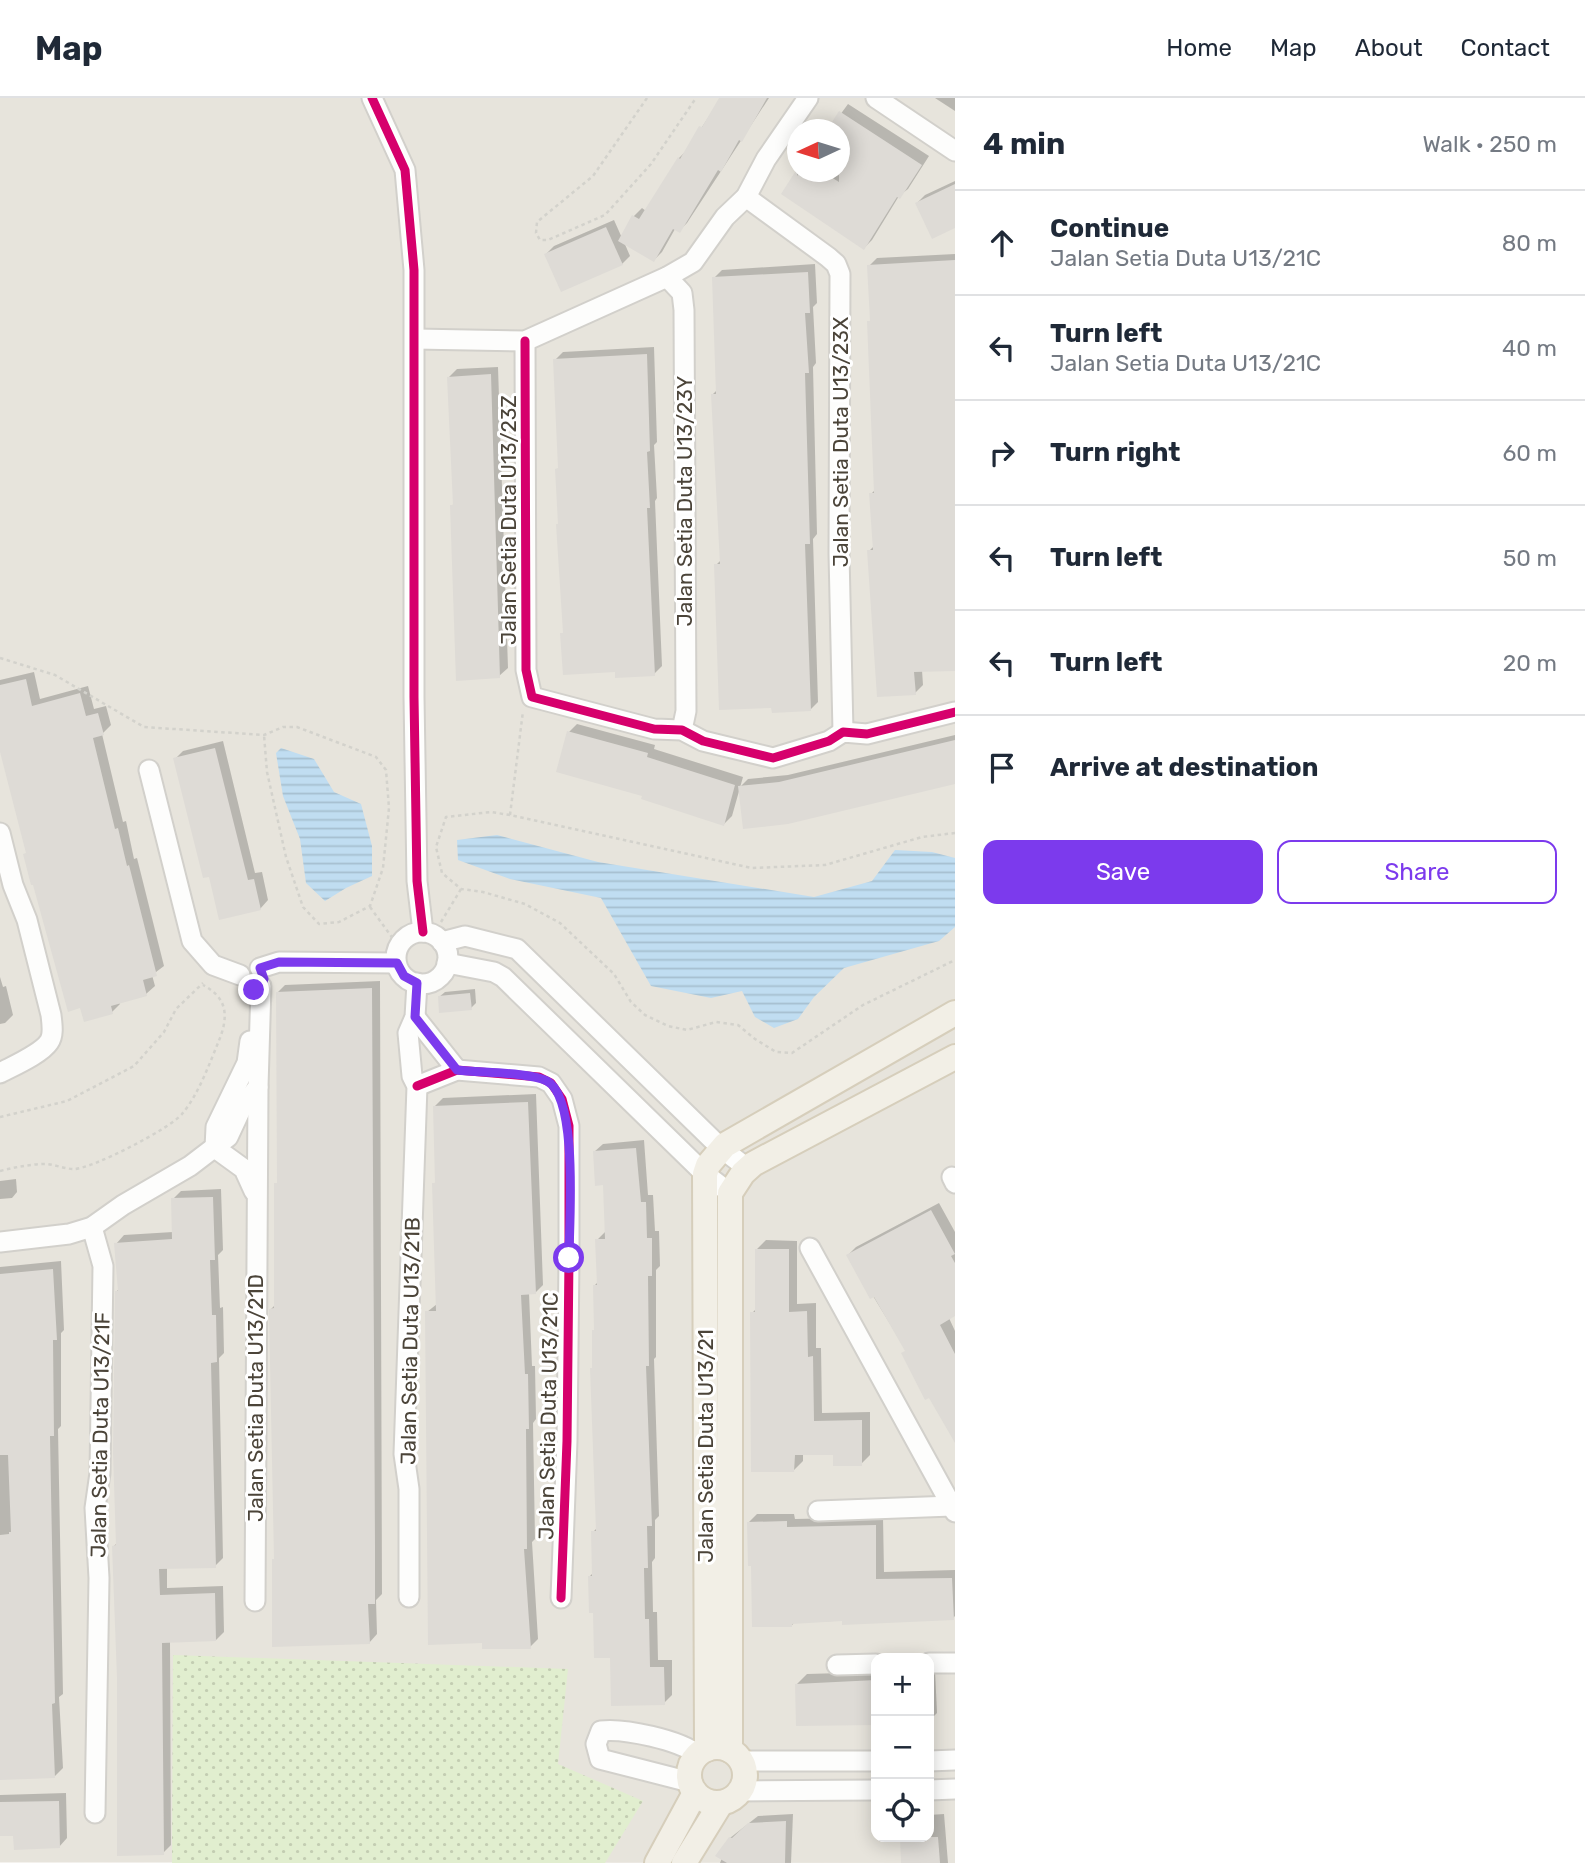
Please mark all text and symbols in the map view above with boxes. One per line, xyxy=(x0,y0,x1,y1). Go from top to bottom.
text: Map xyxy=(35,29,103,68)
text: Home xyxy=(1166,34,1232,62)
text: Map xyxy=(1270,34,1317,62)
text: About xyxy=(1355,34,1423,62)
text: Contact xyxy=(1461,34,1550,62)
north arrow xyxy=(787,119,850,182)
text: 4 min xyxy=(983,126,1065,162)
text: Walk · 250 m xyxy=(1422,130,1557,158)
text: Continue xyxy=(1050,213,1169,244)
icon: ahead xyxy=(983,224,1021,262)
text: 80 m xyxy=(1502,229,1557,257)
text: Jalan Setia Duta U13/21C xyxy=(1050,244,1321,272)
street label: Jalan Setia Duta U13/23X xyxy=(828,317,853,567)
text: Turn left xyxy=(1050,318,1162,349)
icon: left xyxy=(983,329,1021,367)
text: 40 m xyxy=(1502,334,1557,362)
text: Jalan Setia Duta U13/21C xyxy=(1050,349,1321,377)
street label: Jalan Setia Duta U13/23Y xyxy=(672,376,697,626)
street label: Jalan Setia Duta U13/23Z xyxy=(496,395,521,645)
icon: right xyxy=(983,434,1021,472)
text: Turn right xyxy=(1050,437,1180,468)
text: 60 m xyxy=(1502,439,1557,467)
icon: left xyxy=(983,539,1021,577)
text: Turn left xyxy=(1050,542,1162,573)
text: 50 m xyxy=(1503,544,1557,572)
icon: left xyxy=(983,644,1021,682)
text: Turn left xyxy=(1050,647,1162,678)
text: 20 m xyxy=(1503,649,1557,677)
icon: arrive xyxy=(983,749,1021,787)
text: Arrive at destination xyxy=(1050,752,1318,783)
button: Save xyxy=(983,840,1263,904)
button: Share xyxy=(1277,840,1557,904)
route end xyxy=(238,974,269,1005)
street label: Jalan Setia Duta U13/21B xyxy=(395,1217,425,1465)
route start xyxy=(553,1242,584,1273)
street label: Jalan Setia Duta U13/21D xyxy=(243,1274,268,1522)
street label: Jalan Setia Duta U13/21C xyxy=(533,1292,563,1540)
street label: Jalan Setia Duta U13/21F xyxy=(85,1312,115,1558)
street label: Jalan Setia Duta U13/21 xyxy=(693,1329,718,1563)
map controls xyxy=(871,1653,934,1842)
button: + xyxy=(871,1653,934,1716)
button: − xyxy=(871,1716,934,1779)
button: locate xyxy=(871,1779,934,1842)

